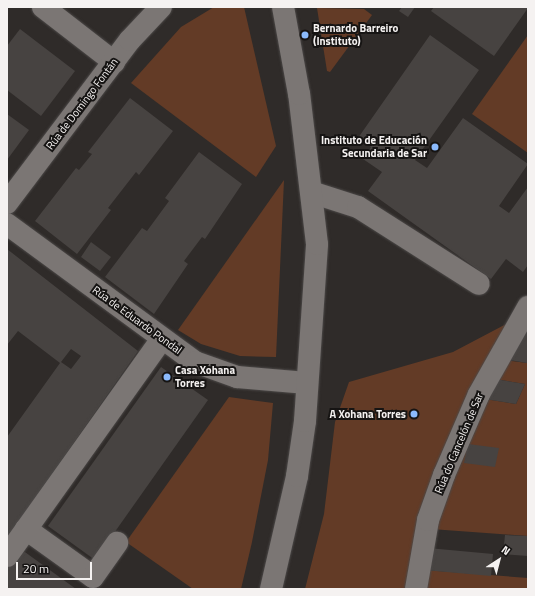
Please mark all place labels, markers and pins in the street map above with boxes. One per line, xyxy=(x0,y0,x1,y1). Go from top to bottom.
place label: Bernardo Barreiro (Instituto) xyxy=(313,22,398,48)
marker: Bernardo Barreiro (Instituto) xyxy=(300,30,310,40)
place label: Instituto de Educación Secundaria de Sar xyxy=(321,134,427,160)
marker: Instituto de Educación Secundaria de Sar xyxy=(430,142,440,152)
place label: Casa Xohana Torres xyxy=(175,364,235,390)
marker: Casa Xohana Torres xyxy=(162,372,172,382)
place label: A Xohana Torres xyxy=(329,407,406,421)
marker: A Xohana Torres xyxy=(409,409,419,419)

